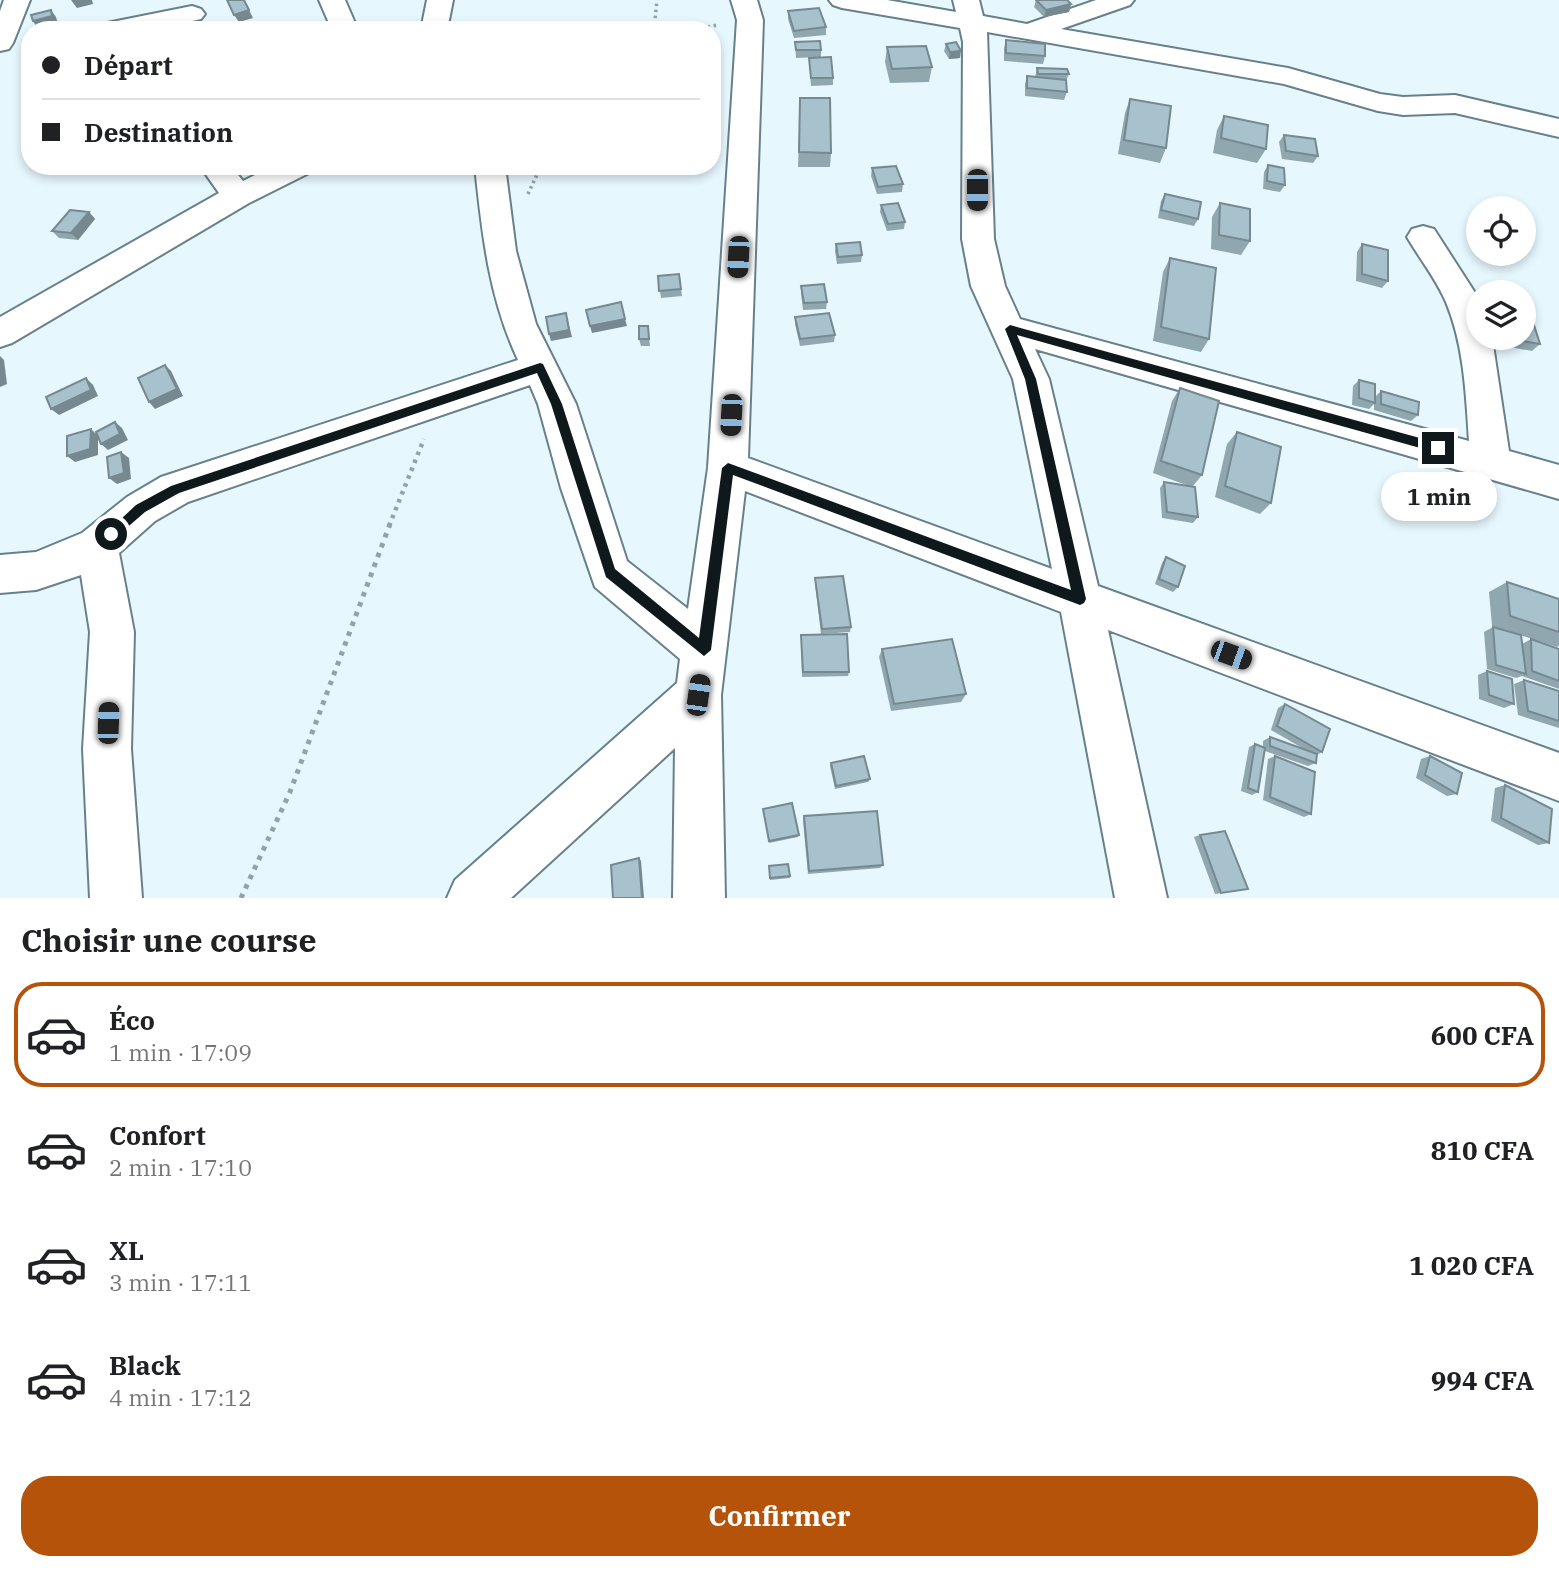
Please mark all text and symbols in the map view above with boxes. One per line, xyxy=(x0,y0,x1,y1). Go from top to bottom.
text: Départ xyxy=(84,48,173,82)
text: Destination xyxy=(84,115,233,149)
car xyxy=(967,169,988,211)
map controls xyxy=(1466,196,1536,350)
button: locate xyxy=(1466,196,1536,266)
car xyxy=(727,235,750,279)
button: layers xyxy=(1466,280,1536,350)
car xyxy=(720,393,743,437)
route end xyxy=(1422,432,1454,464)
callout: 1 min xyxy=(1380,472,1496,522)
text: 1 min xyxy=(1407,481,1471,511)
route start xyxy=(95,518,127,550)
car xyxy=(1208,638,1255,672)
car xyxy=(685,673,712,717)
car xyxy=(97,702,120,744)
text: Choisir une course xyxy=(21,919,317,961)
icon: car xyxy=(25,1003,88,1066)
text: Éco xyxy=(109,1003,155,1037)
text: 600 CFA xyxy=(1431,1018,1534,1052)
text: 1 min · 17:09 xyxy=(109,1037,252,1067)
icon: car xyxy=(25,1118,88,1181)
text: Confort xyxy=(109,1118,206,1152)
text: 810 CFA xyxy=(1431,1133,1534,1167)
text: 2 min · 17:10 xyxy=(109,1152,252,1182)
icon: car xyxy=(25,1233,88,1296)
text: XL xyxy=(109,1233,144,1267)
text: 1 020 CFA xyxy=(1409,1248,1534,1282)
text: 3 min · 17:11 xyxy=(109,1267,252,1297)
icon: car xyxy=(25,1348,88,1411)
text: Black xyxy=(109,1348,181,1382)
text: 994 CFA xyxy=(1431,1363,1534,1397)
text: 4 min · 17:12 xyxy=(109,1382,252,1412)
button: Confirmer xyxy=(21,1476,1538,1556)

